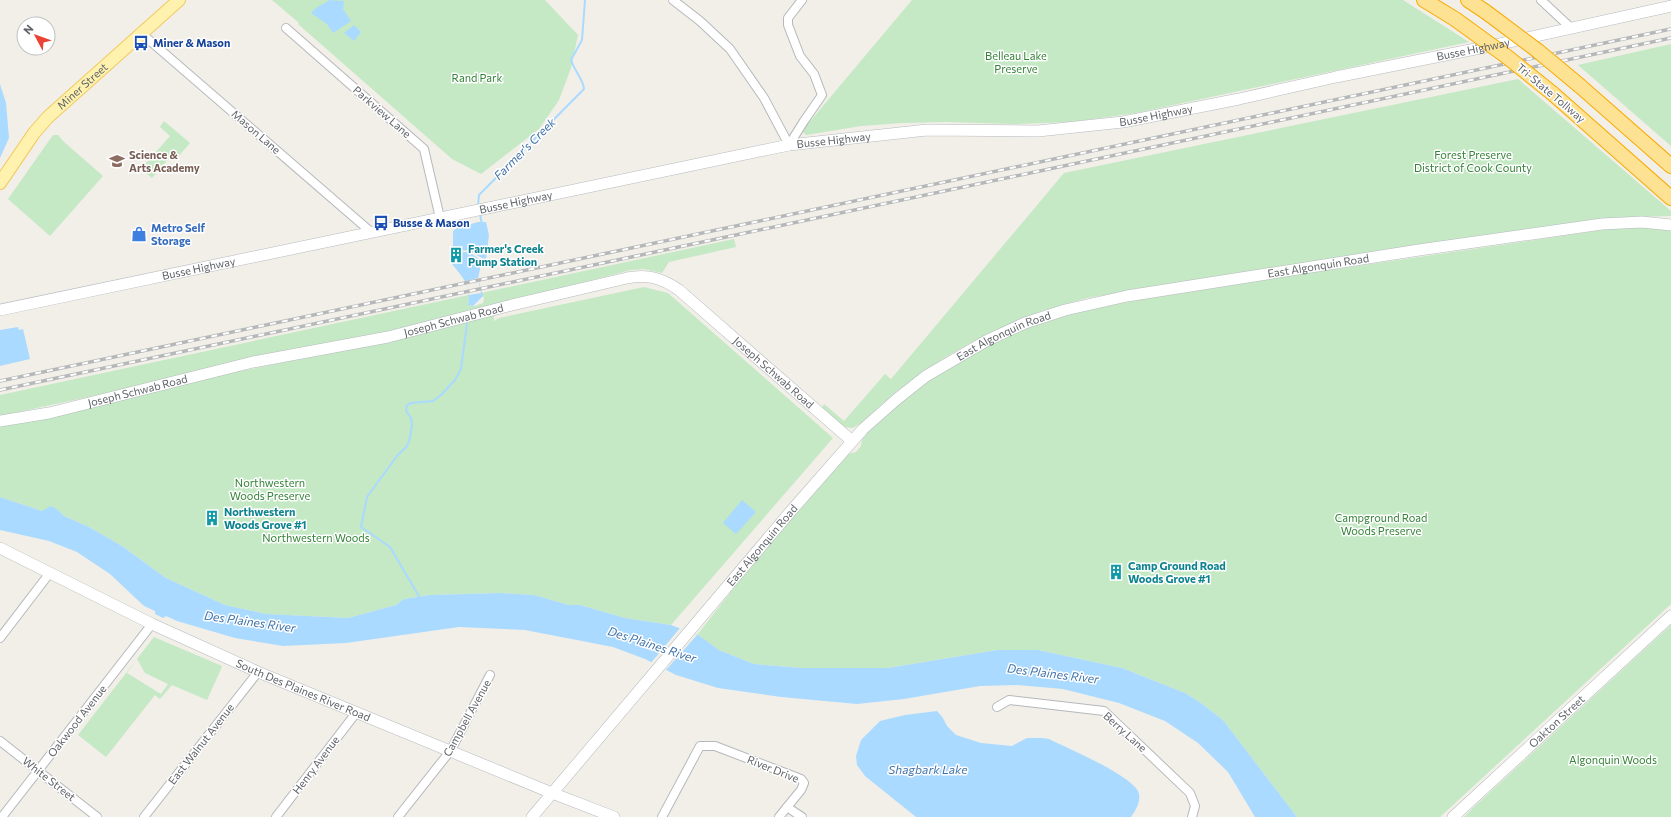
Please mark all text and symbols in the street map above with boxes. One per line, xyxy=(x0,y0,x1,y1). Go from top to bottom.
north arrow xyxy=(16,16,56,56)
text: N xyxy=(20,22,36,36)
bus stop icon: Miner & Mason xyxy=(132,34,150,52)
street label: Busse Highway xyxy=(1435,35,1511,63)
place label: Miner & Mason xyxy=(153,36,230,49)
park label: Belleau Lake Preserve xyxy=(985,49,1047,75)
street label: Miner Street xyxy=(54,60,110,112)
street label: Tri-State Tollway xyxy=(1514,60,1588,125)
park label: Rand Park xyxy=(452,71,502,84)
street label: Parkview Lane xyxy=(351,83,414,140)
street label: Busse Highway xyxy=(1119,101,1194,128)
street label: Mason Lane xyxy=(229,107,283,156)
water label: Farmer's Creek xyxy=(491,114,558,182)
street label: Busse Highway xyxy=(796,129,872,150)
place label: Science & Arts Academy xyxy=(129,148,200,174)
park label: Forest Preserve District of Cook County xyxy=(1414,148,1532,174)
school or university icon: Science & Arts Academy xyxy=(108,152,126,170)
street label: Busse Highway xyxy=(478,188,554,216)
bus stop icon: Busse & Mason xyxy=(372,214,390,232)
place label: Busse & Mason xyxy=(393,216,470,229)
place label: Metro Self Storage xyxy=(151,221,205,247)
shop icon: Metro Self Storage xyxy=(130,225,148,243)
place label: Farmer's Creek Pump Station xyxy=(468,242,545,268)
building icon: Farmer's Creek Pump Station xyxy=(447,246,465,264)
street label: East Algonquin Road xyxy=(1266,251,1370,280)
street label: Busse Highway xyxy=(161,254,237,282)
street label: Joseph Schwab Road xyxy=(402,300,505,340)
street label: East Algonquin Road xyxy=(954,308,1052,363)
street label: Joseph Schwab Road xyxy=(730,334,817,411)
street label: Joseph Schwab Road xyxy=(86,372,189,410)
park label: Northwestern Woods Preserve xyxy=(230,476,310,502)
street label: East Algonquin Road xyxy=(724,502,800,588)
place label: Northwestern Woods Grove #1 xyxy=(224,505,307,531)
building icon: Northwestern Woods Grove #1 xyxy=(203,509,221,527)
park label: Campground Road Woods Preserve xyxy=(1335,511,1427,537)
park label: Northwestern Woods xyxy=(262,531,370,544)
place label: Camp Ground Road Woods Grove #1 xyxy=(1128,559,1226,585)
building icon: Camp Ground Road Woods Grove #1 xyxy=(1107,563,1125,581)
water label: Des Plaines River xyxy=(204,608,298,635)
water label: Des Plaines River xyxy=(606,623,699,665)
street label: South Des Plaines River Road xyxy=(234,656,372,724)
water label: Des Plaines River xyxy=(1007,660,1101,686)
street label: Campbell Avenue xyxy=(440,677,493,759)
street label: Oakwood Avenue xyxy=(45,682,109,759)
street label: Oakton Street xyxy=(1526,692,1587,750)
street label: East Walnut Avenue xyxy=(165,701,236,787)
street label: Berry Lane xyxy=(1101,709,1150,755)
street label: Henry Avenue xyxy=(290,733,342,796)
street label: River Drive xyxy=(745,752,801,785)
park label: Algonquin Woods xyxy=(1569,753,1657,766)
street label: White Street xyxy=(20,754,79,804)
water label: Shagbark Lake xyxy=(888,762,968,776)

